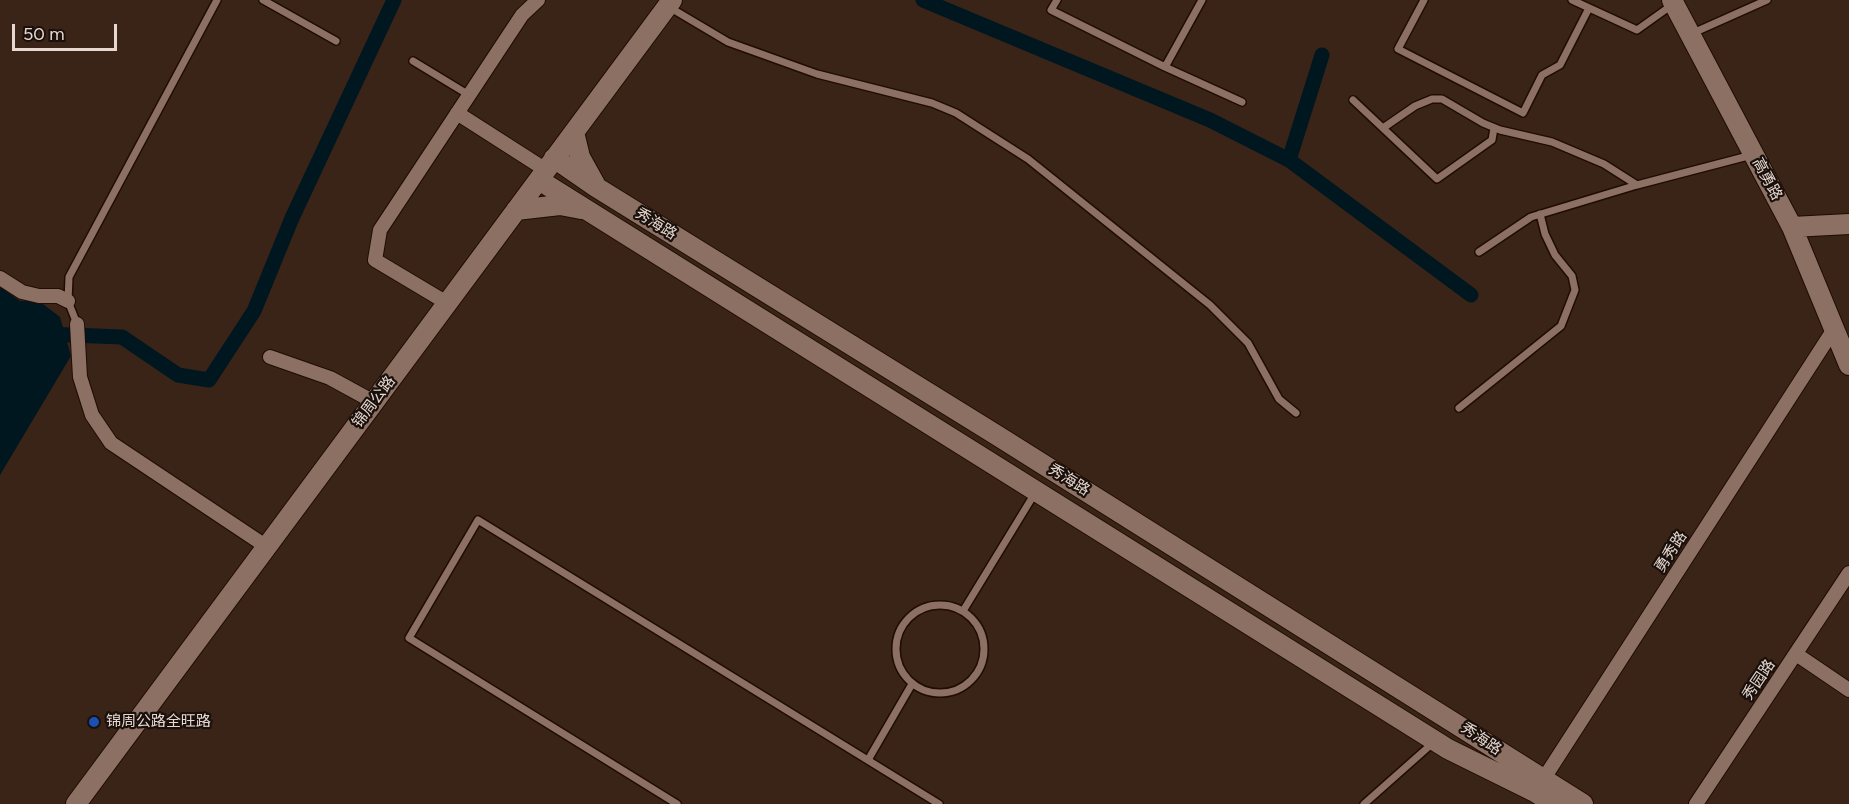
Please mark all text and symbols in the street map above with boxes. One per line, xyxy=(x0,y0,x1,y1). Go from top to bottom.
scale bar xyxy=(15,12,120,50)
text: 50 m xyxy=(23,23,65,45)
street label: 高勇路 xyxy=(1748,155,1786,203)
street label: 秀海路 xyxy=(632,204,680,244)
street label: 锦周公路 xyxy=(349,373,399,431)
street label: 秀海路 xyxy=(1045,460,1093,500)
street label: 勇秀路 xyxy=(1651,528,1691,576)
street label: 秀园路 xyxy=(1739,656,1779,704)
place label: 锦周公路全旺路 xyxy=(106,713,211,731)
marker: 锦周公路全旺路 xyxy=(87,715,101,729)
street label: 秀海路 xyxy=(1457,719,1505,759)

